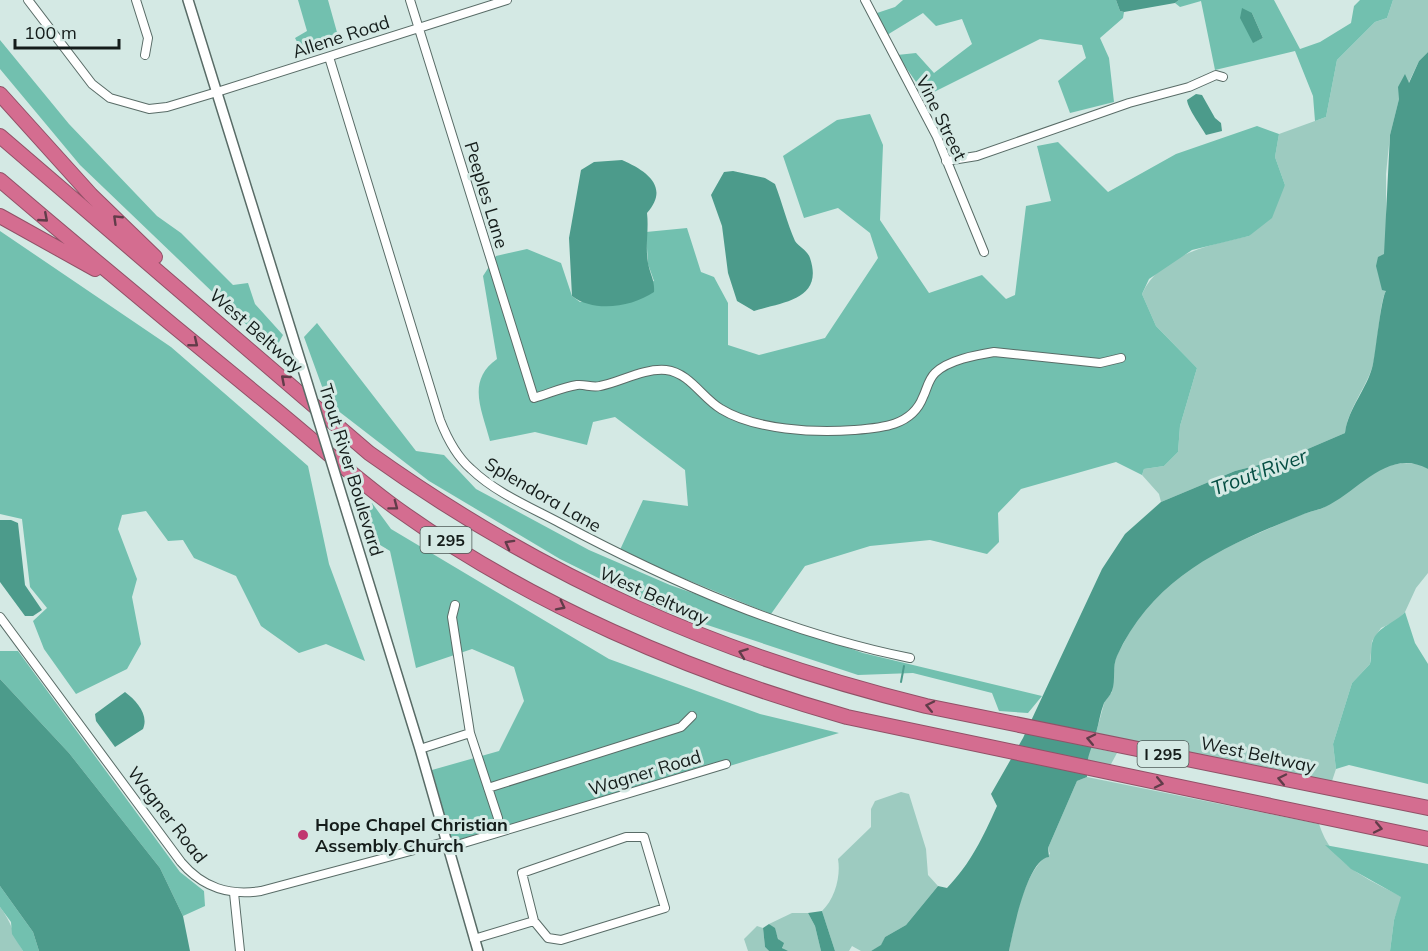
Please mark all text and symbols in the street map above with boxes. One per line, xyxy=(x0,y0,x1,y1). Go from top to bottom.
street label: Allene Road xyxy=(289,10,392,63)
scale bar xyxy=(15,12,118,50)
text: 100 m xyxy=(24,21,77,44)
street label: Vine Street xyxy=(911,72,972,164)
street label: Peeples Lane xyxy=(459,139,514,251)
one-way arrow xyxy=(37,210,48,221)
one-way arrow xyxy=(113,216,124,227)
street label: West Beltway xyxy=(205,284,308,378)
one-way arrow xyxy=(187,335,198,346)
one-way arrow xyxy=(281,376,292,387)
street label: Trout River Boulevard xyxy=(314,381,389,559)
water label: Trout River xyxy=(1208,442,1311,500)
street label: Splendora Lane xyxy=(481,452,606,537)
one-way arrow xyxy=(387,498,398,509)
road number: I 295 xyxy=(420,527,472,553)
one-way arrow xyxy=(505,540,515,552)
street label: West Beltway xyxy=(596,561,713,630)
one-way arrow xyxy=(555,598,566,610)
one-way arrow xyxy=(738,647,749,660)
one-way arrow xyxy=(925,701,935,714)
street label: West Beltway xyxy=(1198,731,1318,778)
one-way arrow xyxy=(1086,733,1096,746)
road number: I 295 xyxy=(1138,741,1188,767)
street label: Wagner Road xyxy=(586,745,704,801)
street label: Wagner Road xyxy=(123,762,212,868)
one-way arrow xyxy=(1277,773,1287,786)
one-way arrow xyxy=(1154,776,1164,789)
place label: Hope Chapel Christian Assembly Church xyxy=(315,813,508,857)
one-way arrow xyxy=(1373,821,1383,834)
marker: Hope Chapel Christian Assembly Church xyxy=(296,828,310,842)

